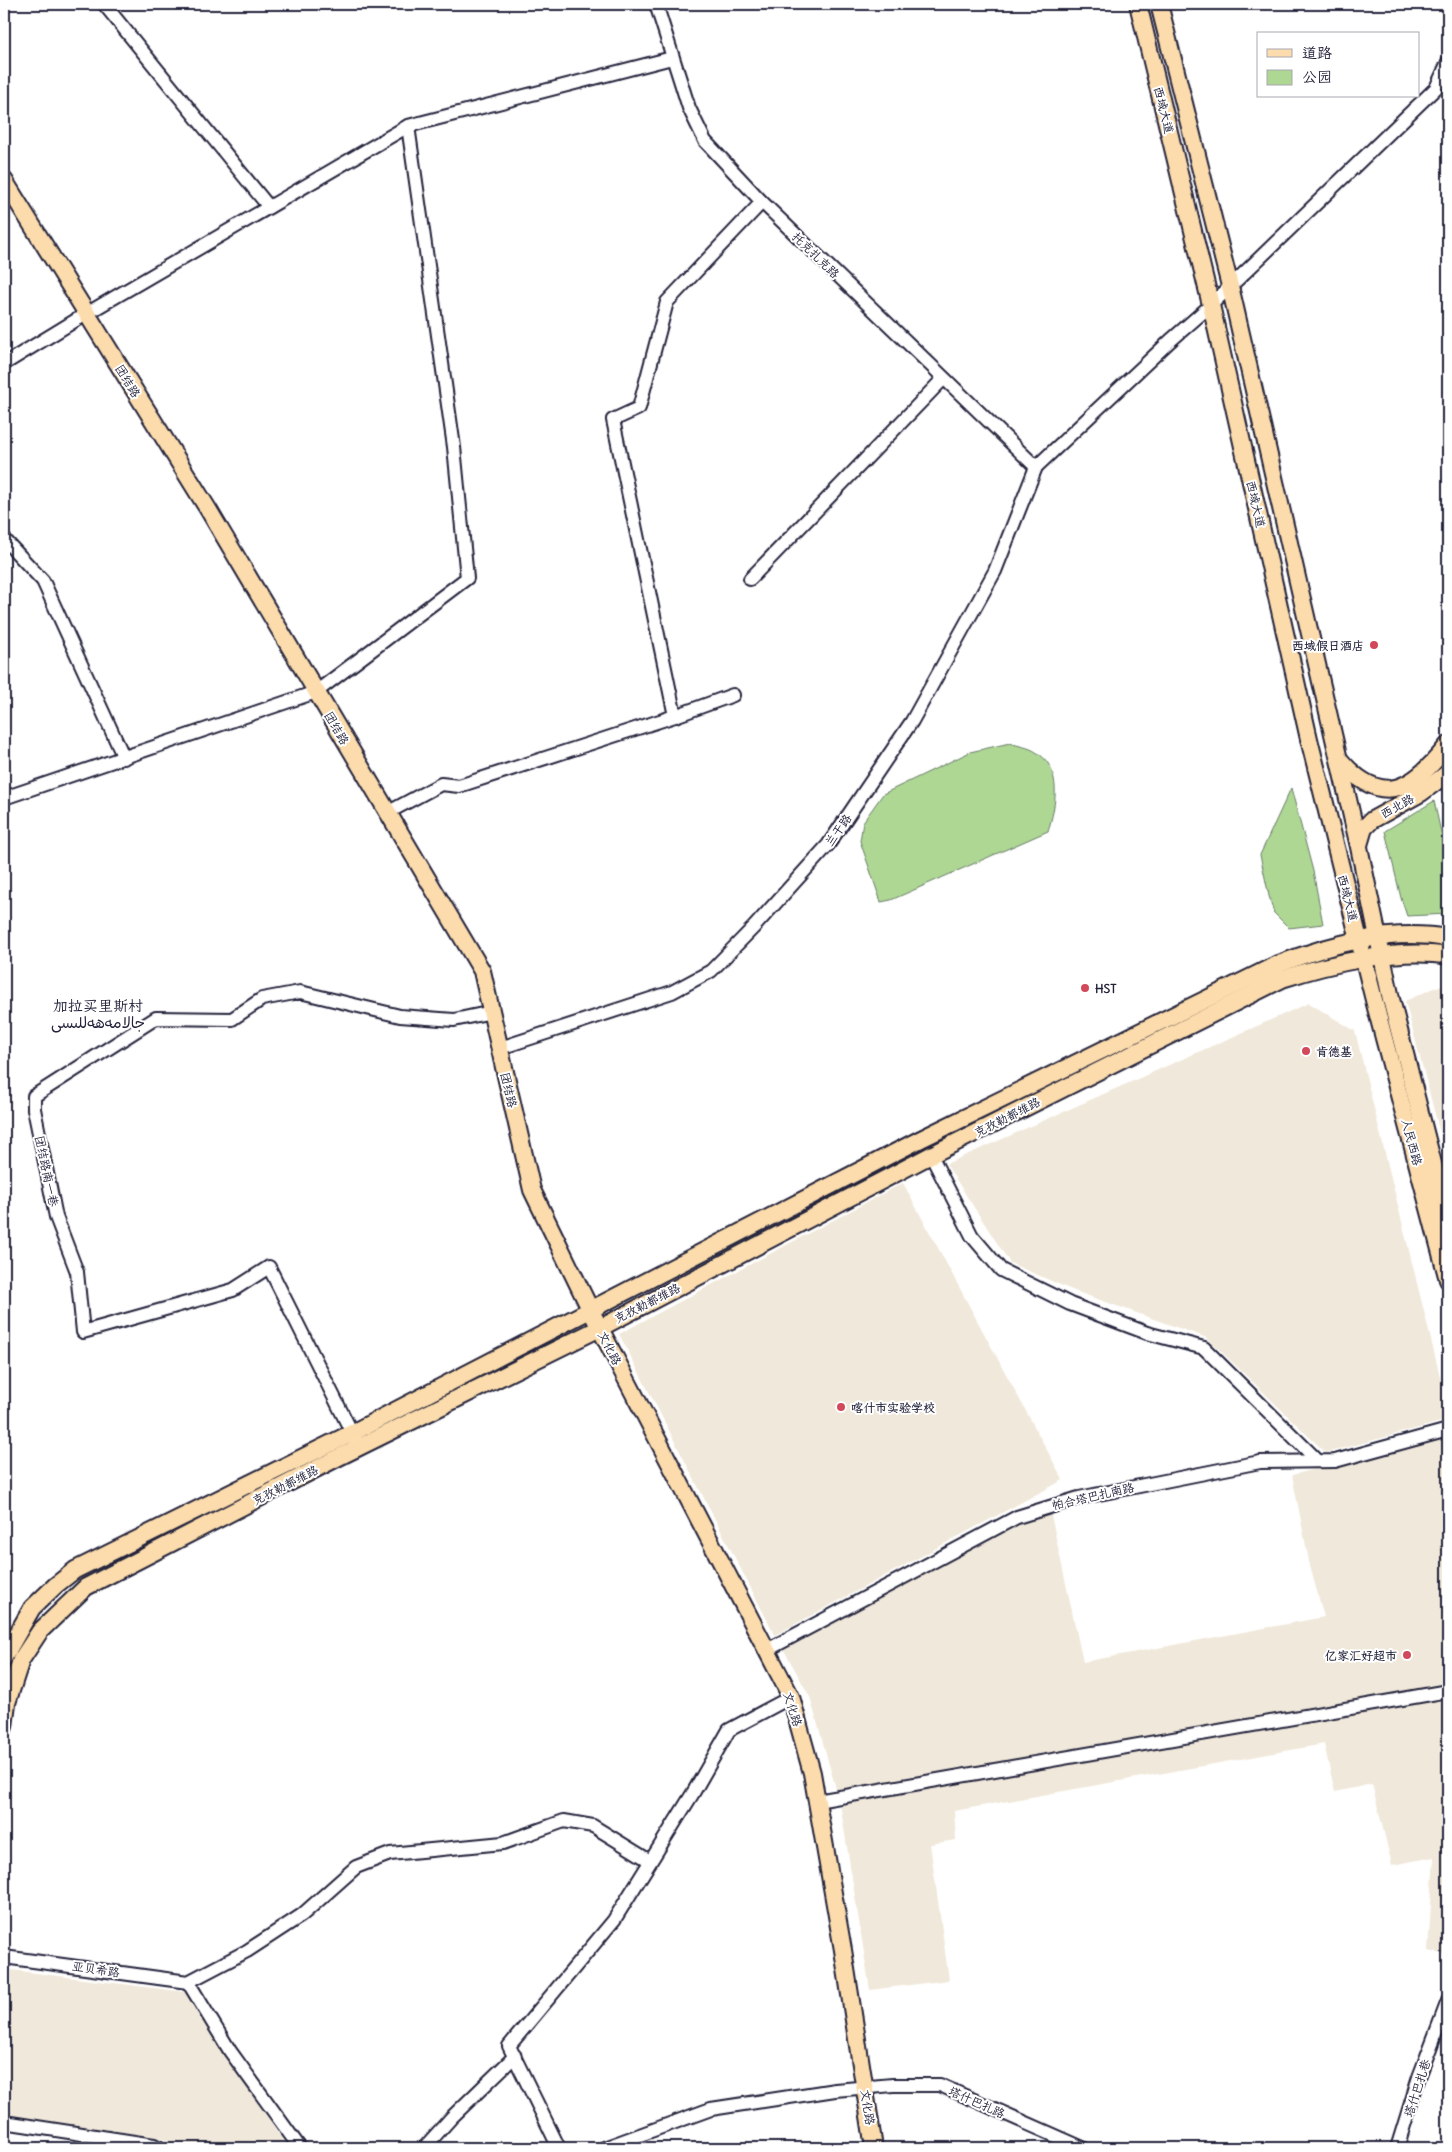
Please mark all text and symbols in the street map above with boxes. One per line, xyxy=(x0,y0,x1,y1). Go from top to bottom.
legend xyxy=(1257,32,1420,98)
text: 道路 xyxy=(1302,43,1332,62)
text: 公园 xyxy=(1302,67,1332,86)
street label: 西域大道 xyxy=(1151,85,1177,135)
street label: 托克扎克路 xyxy=(789,229,843,281)
street label: 团结路 xyxy=(112,362,144,400)
street label: 西域大道 xyxy=(1243,479,1269,529)
place label: 西域假日酒店 xyxy=(1292,638,1364,653)
marker: 西域假日酒店 xyxy=(1368,639,1380,651)
street label: 团结路 xyxy=(322,709,352,747)
street label: 西北路 xyxy=(1378,791,1416,821)
street label: 兰干路 xyxy=(822,811,854,849)
street label: 西域大道 xyxy=(1335,873,1361,923)
place label: HST xyxy=(1095,981,1117,996)
marker: HST xyxy=(1079,982,1091,994)
district label: 加拉买里斯村 جالامەھەللىسى xyxy=(51,996,145,1033)
place label: 肯德基 xyxy=(1316,1044,1352,1059)
marker: 肯德基 xyxy=(1300,1045,1312,1057)
street label: 团结路 xyxy=(498,1071,520,1109)
street label: 克孜勒都维路 xyxy=(972,1094,1042,1140)
street label: 人民西路 xyxy=(1399,1117,1425,1167)
street label: 团结路南一巷 xyxy=(32,1134,62,1208)
street label: 克孜勒都维路 xyxy=(612,1280,682,1326)
street label: 文化路 xyxy=(595,1329,625,1367)
place label: 喀什市实验学校 xyxy=(851,1400,935,1415)
marker: 喀什市实验学校 xyxy=(835,1401,847,1413)
street label: 克孜勒都维路 xyxy=(250,1462,320,1508)
street label: 帕合塔巴扎南路 xyxy=(1050,1479,1136,1513)
place label: 亿家汇好超市 xyxy=(1325,1648,1397,1663)
marker: 亿家汇好超市 xyxy=(1401,1649,1413,1661)
street label: 文化路 xyxy=(780,1690,806,1728)
street label: 亚贝希路 xyxy=(71,1958,121,1980)
street label: 塔什巴扎巷 xyxy=(1401,2057,1433,2119)
street label: 塔什巴扎路 xyxy=(947,2083,1007,2121)
street label: 文化路 xyxy=(858,2088,878,2126)

